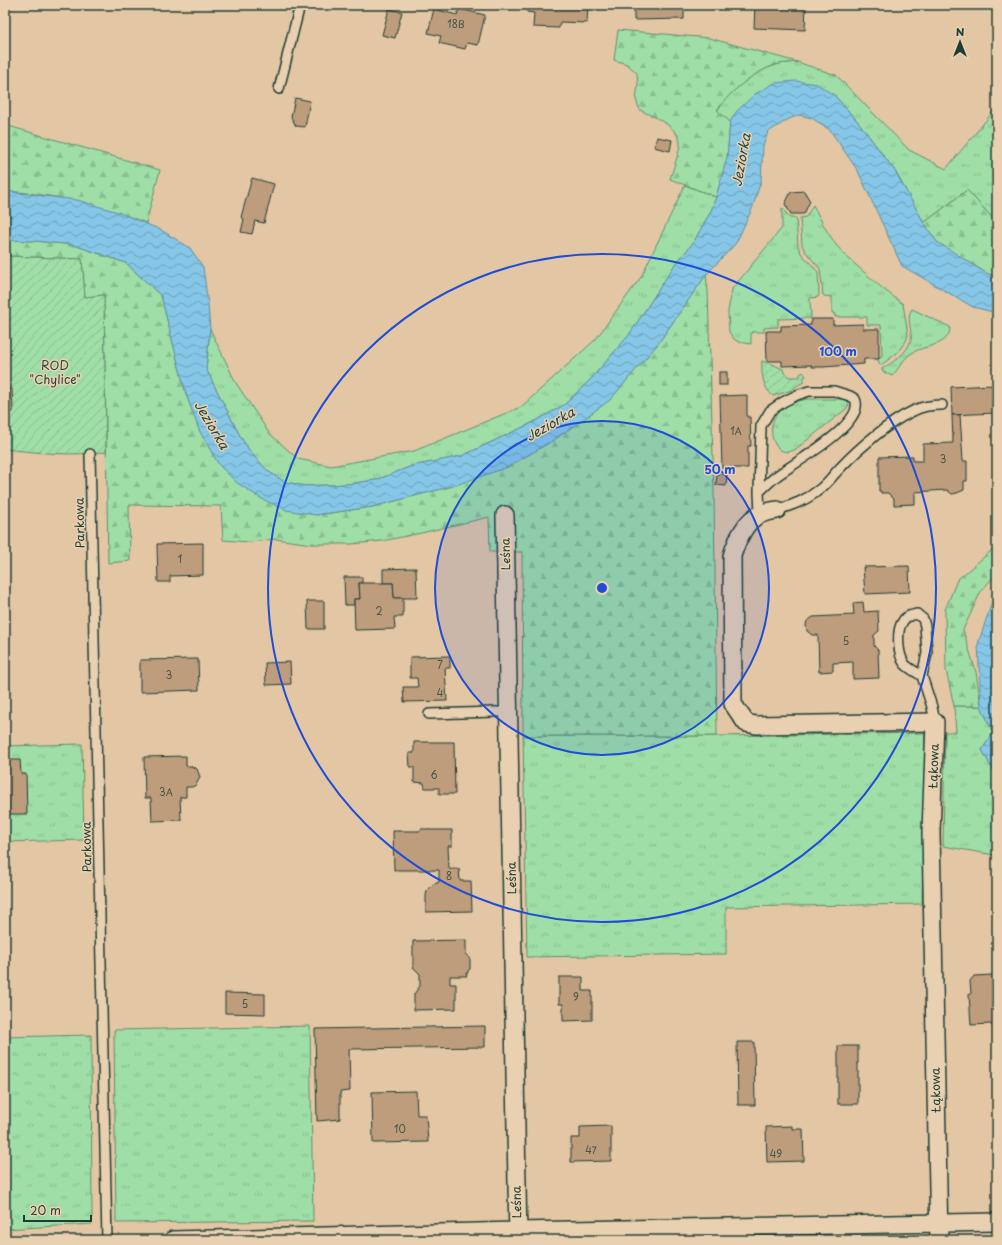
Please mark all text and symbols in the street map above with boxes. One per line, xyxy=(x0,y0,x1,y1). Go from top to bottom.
house number: 18B xyxy=(447,16,465,31)
north arrow xyxy=(940,22,980,62)
text: N xyxy=(956,23,965,40)
water label: Jeziorka xyxy=(726,131,755,188)
text: 100 m xyxy=(819,342,857,360)
park label: ROD "Chylice" xyxy=(29,356,81,388)
water label: Jeziorka xyxy=(190,397,235,453)
water label: Jeziorka xyxy=(522,401,579,445)
house number: 1A xyxy=(730,423,742,438)
house number: 3 xyxy=(940,451,946,466)
text: 50 m xyxy=(704,460,736,478)
street label: Parkowa xyxy=(70,497,88,548)
street label: Leśna xyxy=(496,537,514,570)
house number: 1 xyxy=(178,551,182,566)
centre of rings xyxy=(595,581,609,595)
house number: 2 xyxy=(375,603,383,618)
house number: 5 xyxy=(843,633,849,648)
house number: 7 xyxy=(437,657,443,672)
house number: 3 xyxy=(166,667,172,682)
house number: 4 xyxy=(437,685,444,700)
street label: Łąkowa xyxy=(923,743,943,789)
house number: 6 xyxy=(430,767,438,782)
house number: 3A xyxy=(159,784,173,799)
street label: Parkowa xyxy=(77,821,95,872)
street label: Leśna xyxy=(502,861,520,894)
house number: 8 xyxy=(446,868,452,883)
house number: 9 xyxy=(573,989,579,1004)
house number: 5 xyxy=(242,996,248,1011)
street label: Łąkowa xyxy=(926,1067,944,1113)
house number: 10 xyxy=(394,1121,406,1136)
house number: 47 xyxy=(585,1142,598,1157)
house number: 49 xyxy=(770,1146,782,1161)
street label: Leśna xyxy=(507,1185,525,1218)
scale bar xyxy=(24,1197,91,1223)
text: 20 m xyxy=(30,1201,61,1219)

